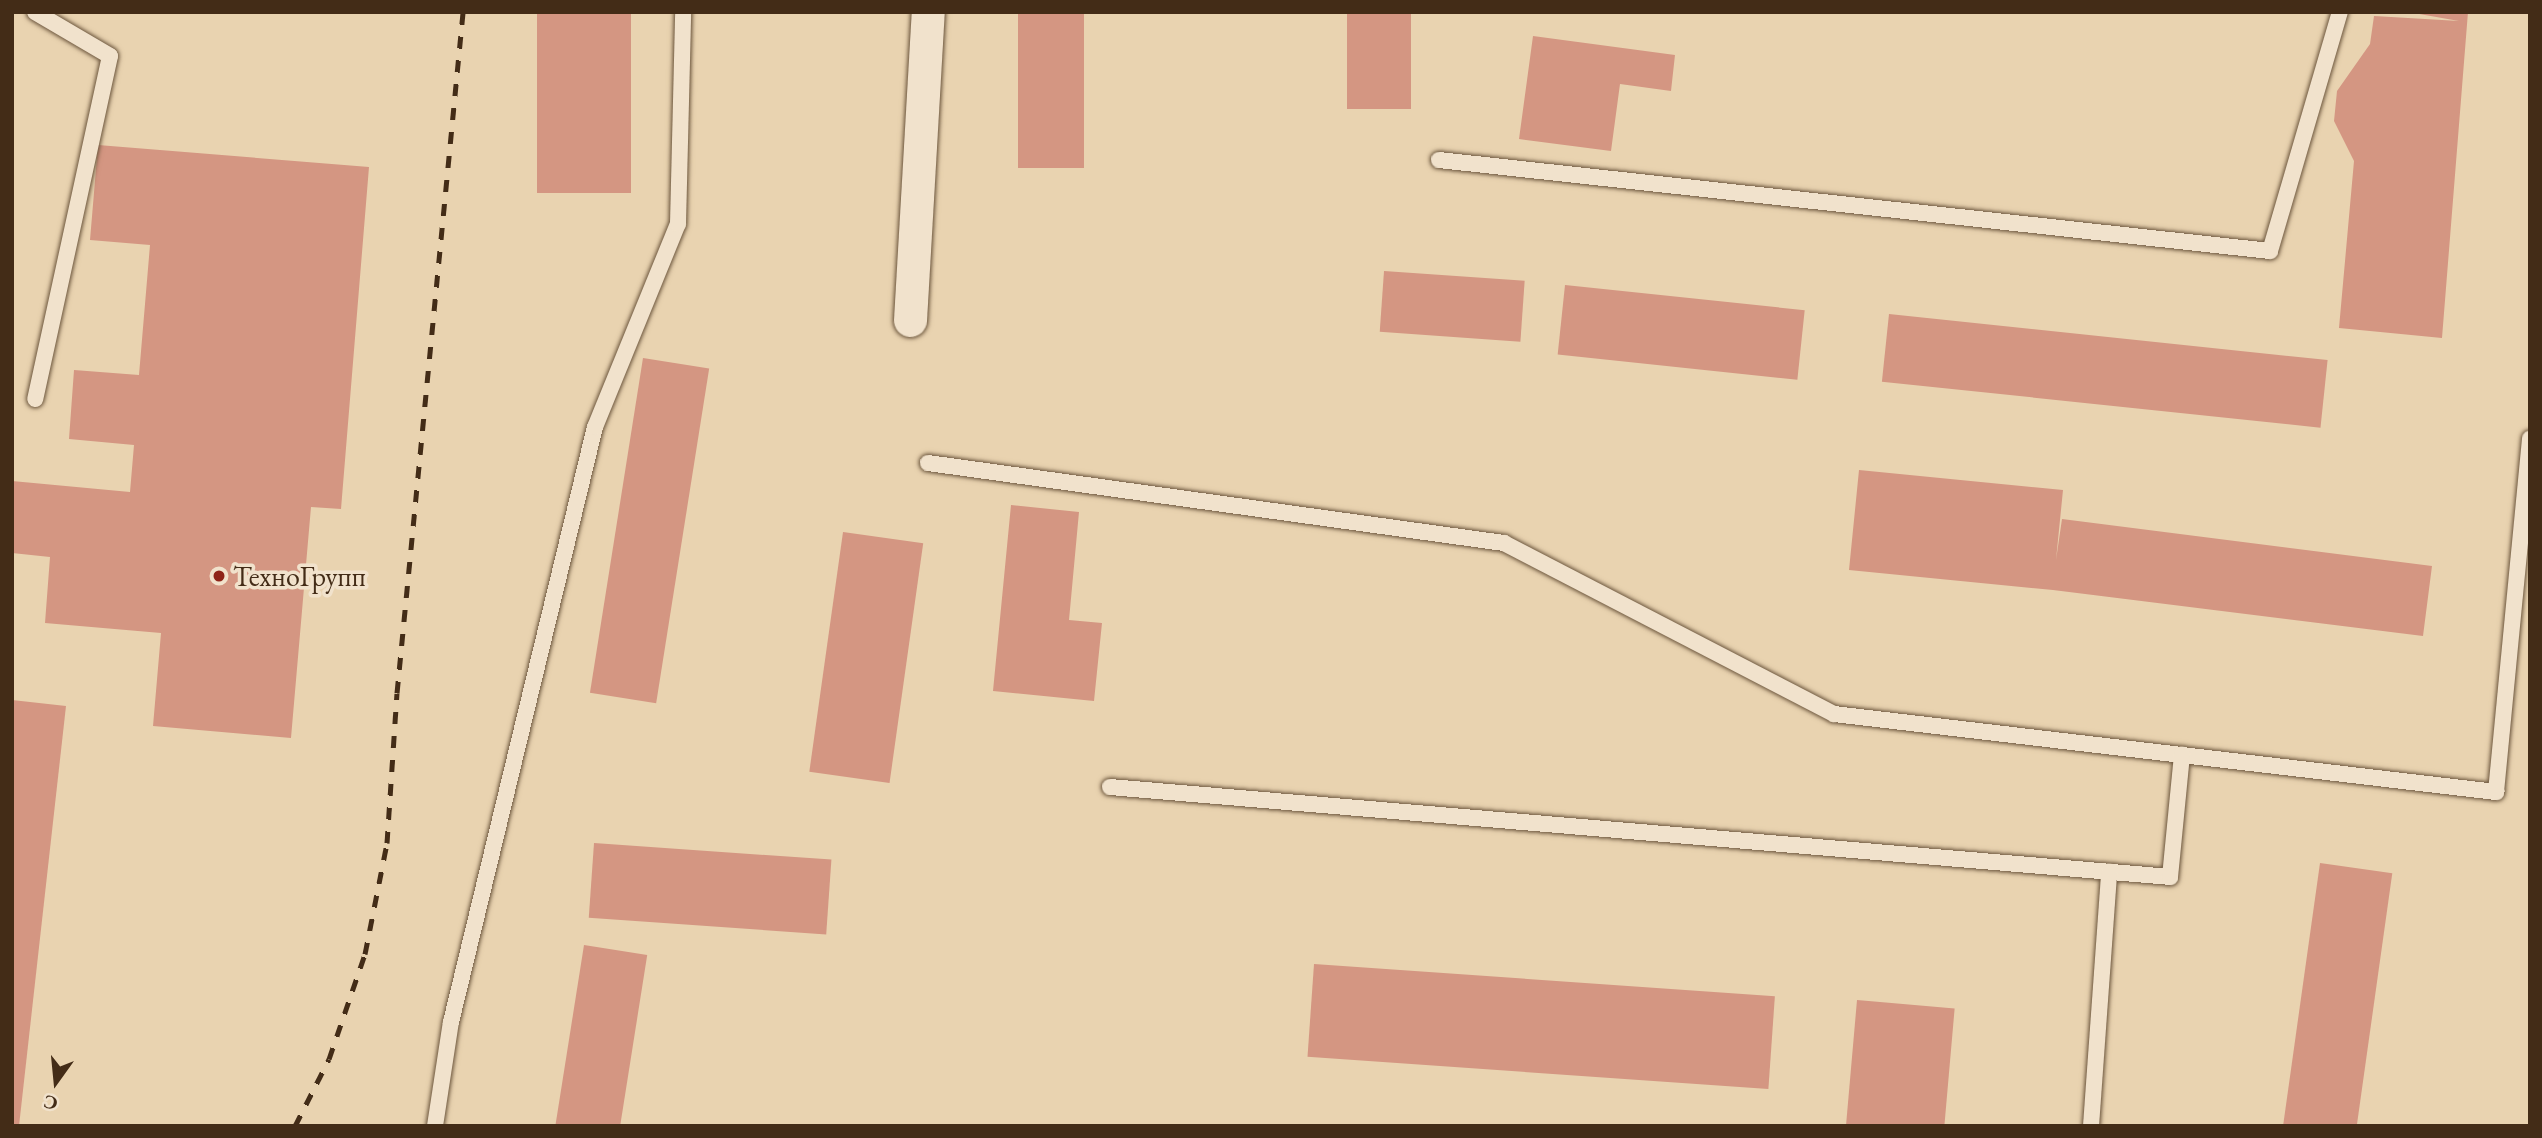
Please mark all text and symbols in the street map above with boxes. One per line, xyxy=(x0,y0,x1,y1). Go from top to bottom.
place label: ТехноГрупп xyxy=(233,559,366,593)
marker: ТехноГрупп xyxy=(211,568,227,584)
north arrow xyxy=(21,1047,91,1117)
text: С xyxy=(41,1089,60,1117)

